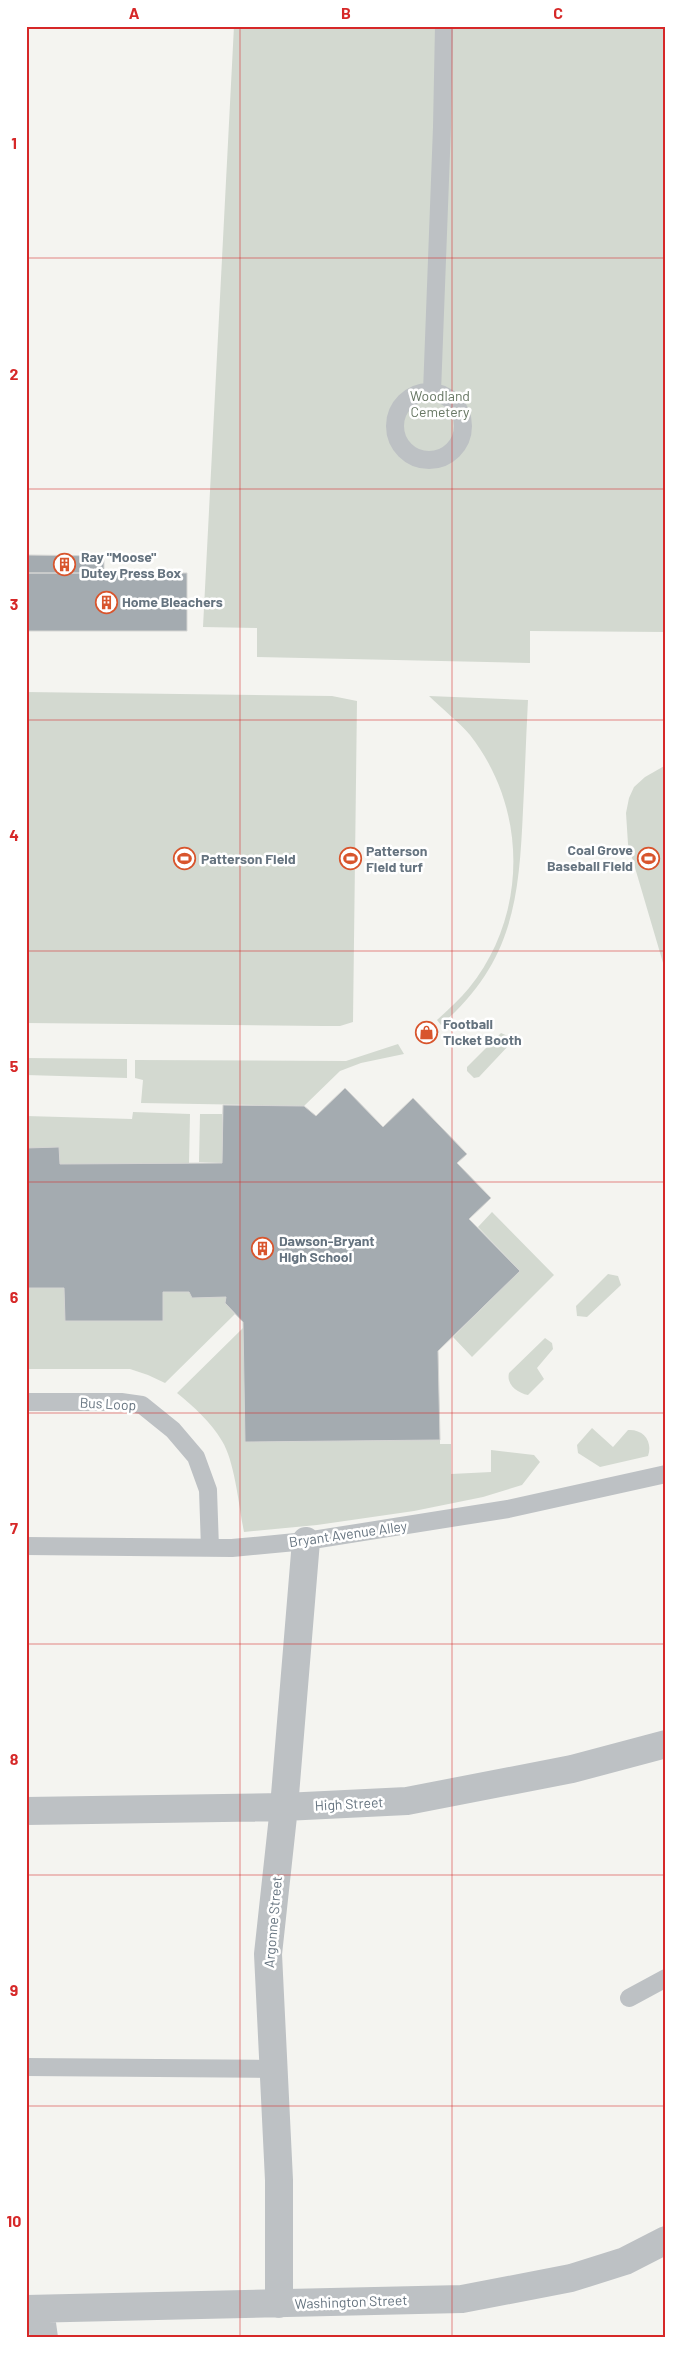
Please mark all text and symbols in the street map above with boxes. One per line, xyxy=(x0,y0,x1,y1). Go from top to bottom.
text: A xyxy=(129,3,140,22)
text: B xyxy=(341,3,351,22)
text: C xyxy=(553,3,563,22)
text: 1 xyxy=(11,133,17,152)
text: 2 xyxy=(10,364,19,383)
park label: Woodland Cemetery xyxy=(410,387,470,420)
place label: Ray "Moose" Dutey Press Box xyxy=(81,548,181,581)
building icon: Ray "Moose" Dutey Press Box xyxy=(53,553,77,577)
building icon: Home Bleachers xyxy=(94,590,118,614)
place label: Home Bleachers xyxy=(122,593,223,610)
text: 3 xyxy=(10,594,18,613)
text: 4 xyxy=(9,825,19,844)
place label: Coal Grove Baseball Field xyxy=(547,841,633,874)
place label: Patterson Field turf xyxy=(366,842,427,875)
sports icon: Coal Grove Baseball Field xyxy=(637,846,661,870)
sports icon: Patterson Field xyxy=(173,847,197,871)
sports icon: Patterson Field turf xyxy=(338,847,362,871)
place label: Patterson Field xyxy=(201,850,296,867)
place label: Football Ticket Booth xyxy=(443,1015,522,1048)
shop icon: Football Ticket Booth xyxy=(415,1020,439,1044)
text: 5 xyxy=(10,1056,19,1075)
place label: Dawson-Bryant High School xyxy=(279,1232,375,1265)
building icon: Dawson-Bryant High School xyxy=(251,1237,275,1261)
text: 6 xyxy=(10,1287,19,1306)
street label: Bus Loop xyxy=(79,1394,137,1413)
street label: Bryant Avenue Alley xyxy=(288,1517,409,1550)
text: 7 xyxy=(10,1518,18,1537)
text: 8 xyxy=(10,1749,19,1768)
street label: High Street xyxy=(314,1793,384,1814)
street label: Argonne Street xyxy=(260,1875,285,1969)
text: 9 xyxy=(10,1980,18,1999)
text: 10 xyxy=(7,2211,21,2230)
street label: Washington Street xyxy=(294,2291,408,2312)

